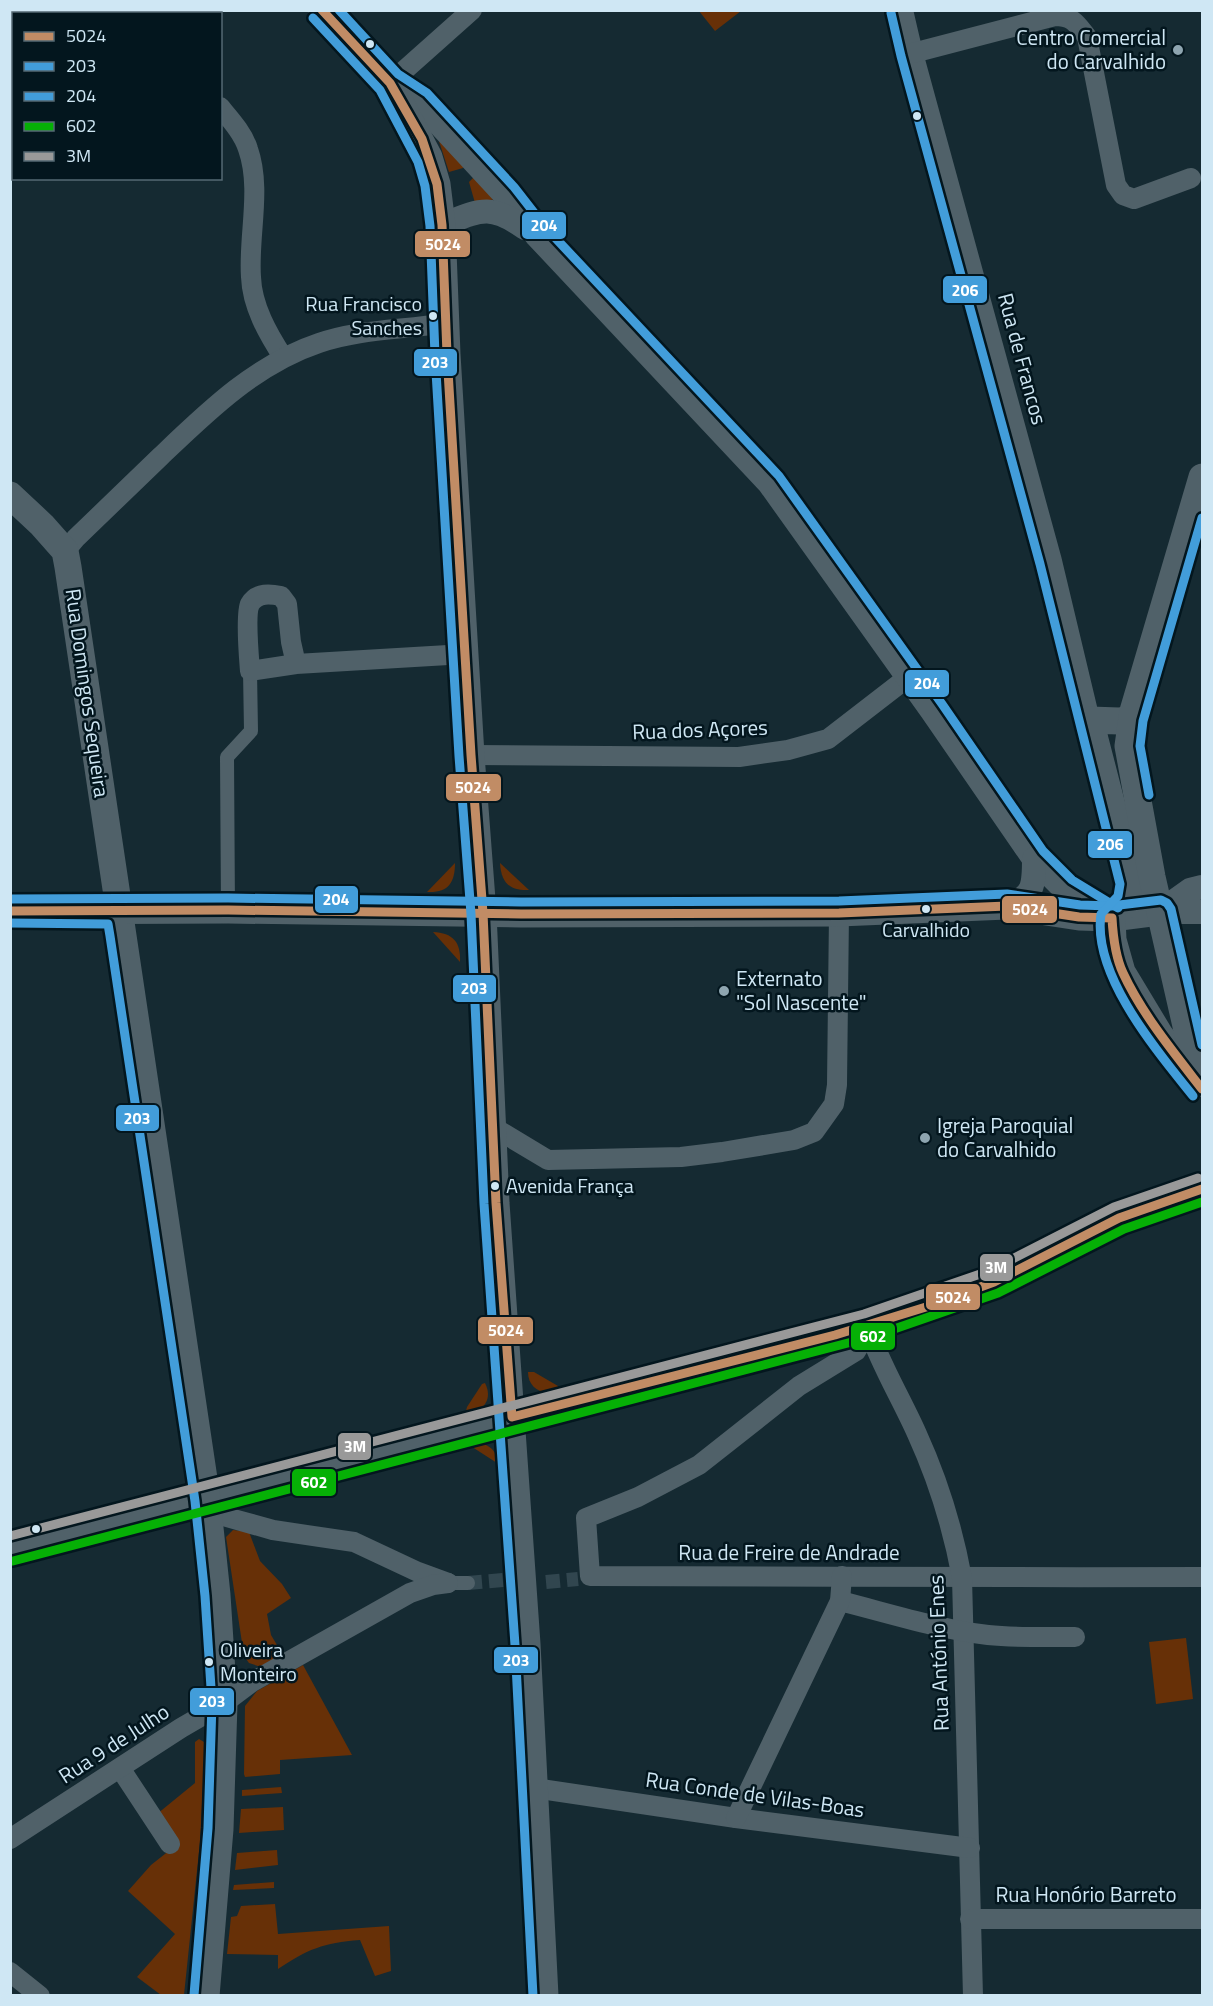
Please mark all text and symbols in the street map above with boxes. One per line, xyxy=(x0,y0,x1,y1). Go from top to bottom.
legend xyxy=(12,12,222,180)
place label: Centro Comercial do Carvalhido xyxy=(1016,21,1166,77)
text: 5024 xyxy=(66,22,106,49)
unlabelled marker xyxy=(364,38,376,50)
marker: Centro Comercial do Carvalhido xyxy=(1171,43,1185,57)
text: 203 xyxy=(66,52,96,79)
text: 204 xyxy=(66,82,96,109)
unlabelled marker xyxy=(911,110,923,122)
text: 602 xyxy=(66,112,96,139)
text: 3M xyxy=(66,142,91,169)
line badge: 204 xyxy=(521,211,567,240)
text: 204 xyxy=(531,213,557,237)
line badge: 5024 xyxy=(414,230,471,258)
text: 5024 xyxy=(425,232,461,256)
line badge: 206 xyxy=(942,275,988,304)
text: 206 xyxy=(952,278,978,302)
place label: Rua Francisco Sanches xyxy=(305,288,422,343)
street label: Rua de Francos xyxy=(990,289,1056,428)
marker: Rua Francisco Sanches xyxy=(427,310,439,322)
line badge: 203 xyxy=(413,348,458,377)
text: 203 xyxy=(422,350,448,374)
street label: Rua Domingos Sequeira xyxy=(57,586,119,800)
line badge: 204 xyxy=(904,669,950,698)
text: 204 xyxy=(914,671,940,695)
street label: Rua dos Açores xyxy=(632,711,768,747)
line badge: 5024 xyxy=(445,773,502,802)
text: 5024 xyxy=(455,775,491,799)
line badge: 206 xyxy=(1087,830,1133,859)
text: 206 xyxy=(1097,832,1123,856)
line badge: 204 xyxy=(314,885,359,914)
text: 204 xyxy=(323,887,349,911)
line badge: 5024 xyxy=(1001,895,1058,924)
text: 5024 xyxy=(1012,897,1048,921)
marker: Carvalhido xyxy=(920,903,932,915)
place label: Carvalhido xyxy=(882,914,970,945)
place label: Externato "Sol Nascente" xyxy=(736,962,867,1018)
line badge: 203 xyxy=(452,974,497,1003)
text: 203 xyxy=(461,976,487,1000)
marker: Externato "Sol Nascente" xyxy=(717,984,731,998)
line badge: 203 xyxy=(115,1104,160,1132)
text: 203 xyxy=(124,1106,150,1130)
place label: Igreja Paroquial do Carvalhido xyxy=(937,1109,1073,1165)
marker: Igreja Paroquial do Carvalhido xyxy=(918,1131,932,1145)
place label: Avenida França xyxy=(506,1170,634,1201)
marker: Avenida França xyxy=(489,1180,501,1192)
line badge: 3M xyxy=(979,1253,1014,1282)
text: 3M xyxy=(985,1255,1007,1279)
line badge: 5024 xyxy=(925,1283,981,1311)
text: 5024 xyxy=(935,1285,971,1309)
line badge: 5024 xyxy=(477,1316,534,1345)
text: 5024 xyxy=(488,1318,524,1342)
line badge: 602 xyxy=(850,1322,896,1351)
text: 602 xyxy=(860,1324,886,1348)
line badge: 3M xyxy=(337,1432,372,1461)
text: 3M xyxy=(344,1434,366,1458)
line badge: 602 xyxy=(291,1468,337,1497)
text: 602 xyxy=(301,1470,327,1494)
unlabelled marker xyxy=(30,1523,42,1535)
street label: Rua de Freire de Andrade xyxy=(678,1536,900,1568)
street label: Rua António Enes xyxy=(919,1574,957,1732)
place label: Oliveira Monteiro xyxy=(220,1634,297,1689)
line badge: 203 xyxy=(493,1646,539,1674)
text: 203 xyxy=(503,1648,529,1672)
marker: Oliveira Monteiro xyxy=(203,1656,215,1668)
line badge: 203 xyxy=(189,1687,235,1716)
text: 203 xyxy=(199,1689,225,1713)
street label: Rua 9 de Julho xyxy=(52,1695,175,1791)
street label: Rua Conde de Vilas-Boas xyxy=(644,1763,867,1825)
street label: Rua Honório Barreto xyxy=(995,1878,1177,1910)

